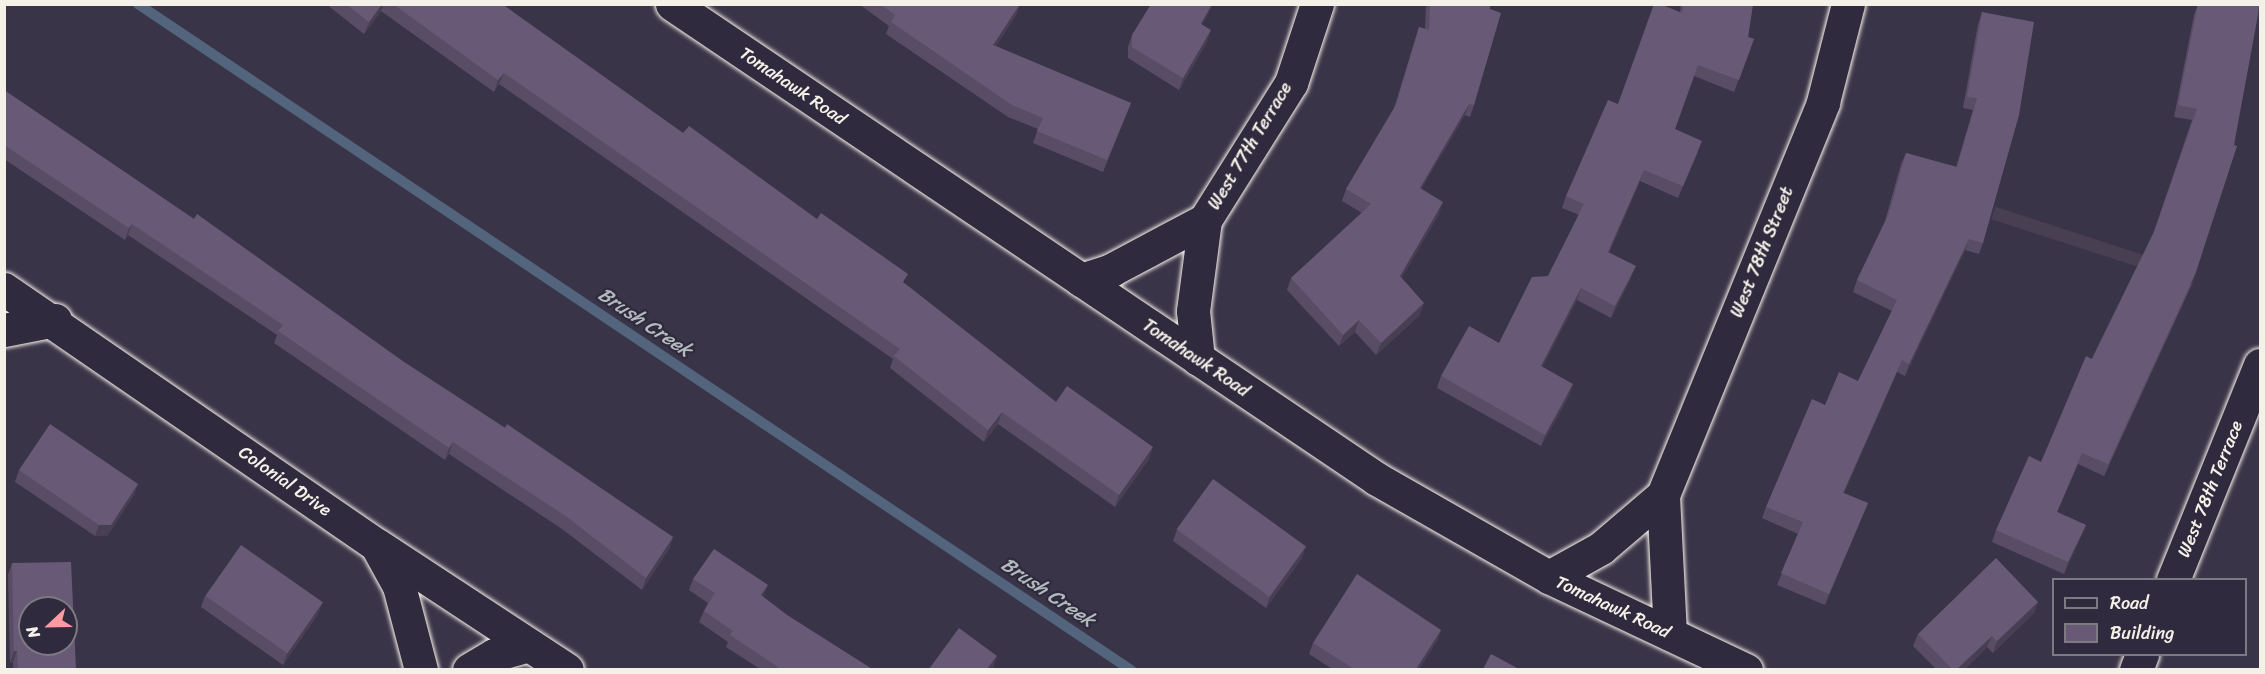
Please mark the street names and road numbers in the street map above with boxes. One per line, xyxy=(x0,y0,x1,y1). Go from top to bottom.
street label: Tomahawk Road xyxy=(736,42,850,130)
street label: West 77th Terrace xyxy=(1203,78,1297,214)
street label: West 78th Street xyxy=(1726,183,1798,321)
street label: Tomahawk Road xyxy=(1139,314,1253,402)
street label: West 78th Terrace xyxy=(2173,417,2247,561)
street label: Colonial Drive xyxy=(234,441,336,521)
street label: Tomahawk Road xyxy=(1552,571,1674,643)

